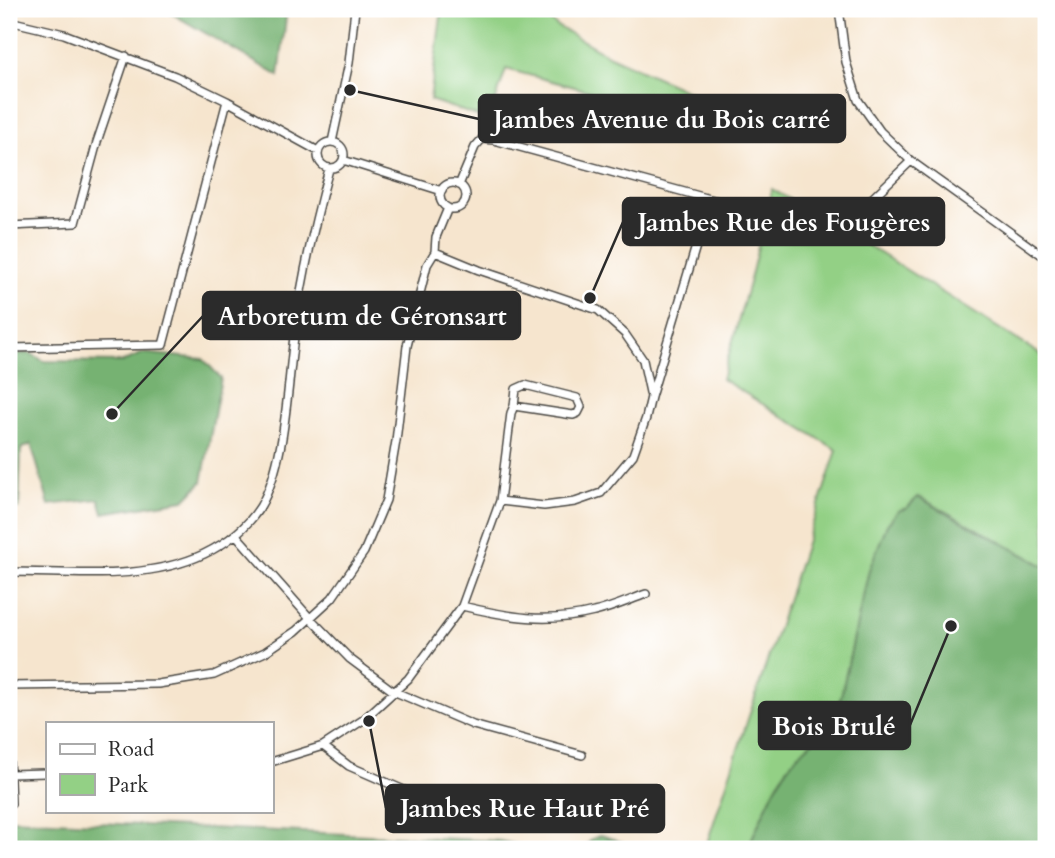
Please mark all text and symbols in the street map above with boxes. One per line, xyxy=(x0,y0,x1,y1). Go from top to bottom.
callout: Jambes Avenue du Bois carré xyxy=(479,95,845,142)
text: Jambes Avenue du Bois carré xyxy=(489,102,831,137)
callout: Jambes Rue des Fougères xyxy=(623,198,944,245)
text: Jambes Rue des Fougères xyxy=(634,205,930,240)
callout: Arboretum de Géronsart xyxy=(203,292,520,339)
text: Arboretum de Géronsart xyxy=(217,299,507,334)
callout: Bois Brulé xyxy=(759,702,910,749)
text: Bois Brulé xyxy=(772,709,896,744)
legend xyxy=(46,722,273,812)
text: Road xyxy=(108,735,154,764)
text: Park xyxy=(108,771,149,800)
callout: Jambes Rue Haut Pré xyxy=(386,785,664,832)
text: Jambes Rue Haut Pré xyxy=(396,791,650,826)

